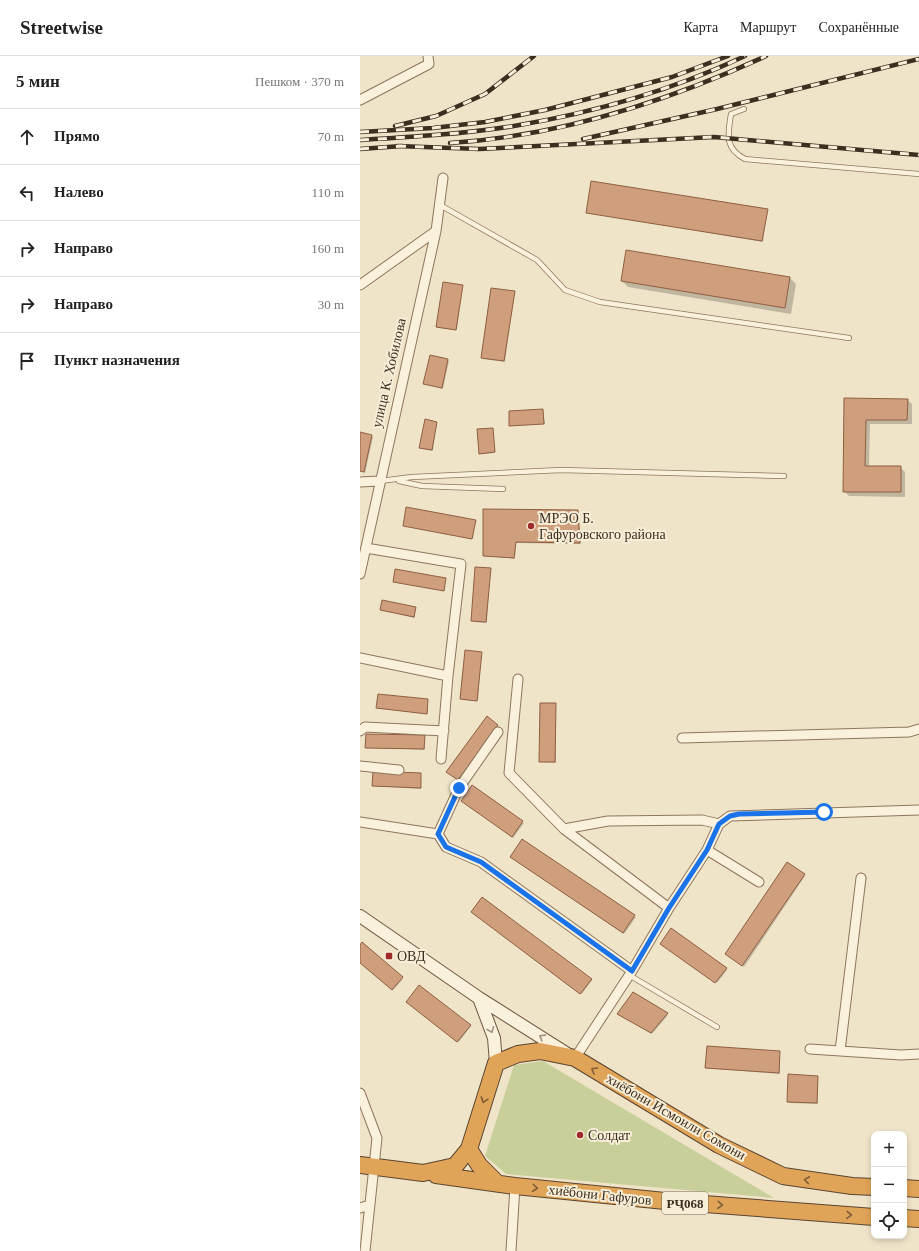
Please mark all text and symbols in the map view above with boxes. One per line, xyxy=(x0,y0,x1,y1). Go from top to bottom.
text: Streetwise xyxy=(20,17,103,38)
text: Карта xyxy=(683,20,718,35)
text: Маршрут xyxy=(740,20,796,35)
text: Сохранённые xyxy=(818,20,899,35)
text: 5 мин xyxy=(16,72,60,91)
text: Пешком · 370 m xyxy=(255,74,344,89)
icon: ahead xyxy=(16,126,38,148)
text: Прямо xyxy=(54,128,100,144)
text: 70 m xyxy=(318,129,344,144)
icon: left xyxy=(16,182,38,204)
text: Налево xyxy=(54,184,104,200)
text: 110 m xyxy=(312,185,344,200)
icon: right xyxy=(16,238,38,260)
text: Направо xyxy=(54,240,113,256)
text: 160 m xyxy=(311,241,344,256)
icon: right xyxy=(16,294,38,316)
text: Направо xyxy=(54,296,113,312)
text: 30 m xyxy=(318,297,344,312)
street label: улица К. Хобилова xyxy=(369,316,409,429)
icon: arrive xyxy=(16,350,38,372)
text: Пункт назначения xyxy=(54,352,180,368)
place label: МРЭО Б. Гафуровского района xyxy=(539,511,667,542)
marker: МРЭО Б. Гафуровского района xyxy=(526,521,536,531)
route end xyxy=(450,779,468,797)
route start xyxy=(815,803,833,821)
place label: ОВД xyxy=(397,949,426,964)
marker: ОВД xyxy=(384,951,394,961)
one-way arrow xyxy=(486,1026,494,1033)
one-way arrow xyxy=(539,1035,546,1042)
one-way arrow xyxy=(591,1067,598,1074)
street label: хиёбони Исмоили Сомони xyxy=(604,1071,749,1163)
one-way arrow xyxy=(481,1096,489,1103)
place label: Солдат xyxy=(588,1128,630,1143)
marker: Солдат xyxy=(575,1130,585,1140)
map controls xyxy=(871,1131,907,1239)
button: + xyxy=(871,1131,907,1167)
button: − xyxy=(871,1167,907,1203)
one-way arrow xyxy=(804,1176,811,1185)
street label: хиёбони Гафуров xyxy=(548,1182,653,1208)
one-way arrow xyxy=(532,1184,538,1193)
road number: РҶ068 xyxy=(662,1192,708,1214)
one-way arrow xyxy=(717,1201,723,1210)
button: locate xyxy=(871,1203,907,1239)
one-way arrow xyxy=(846,1211,852,1220)

